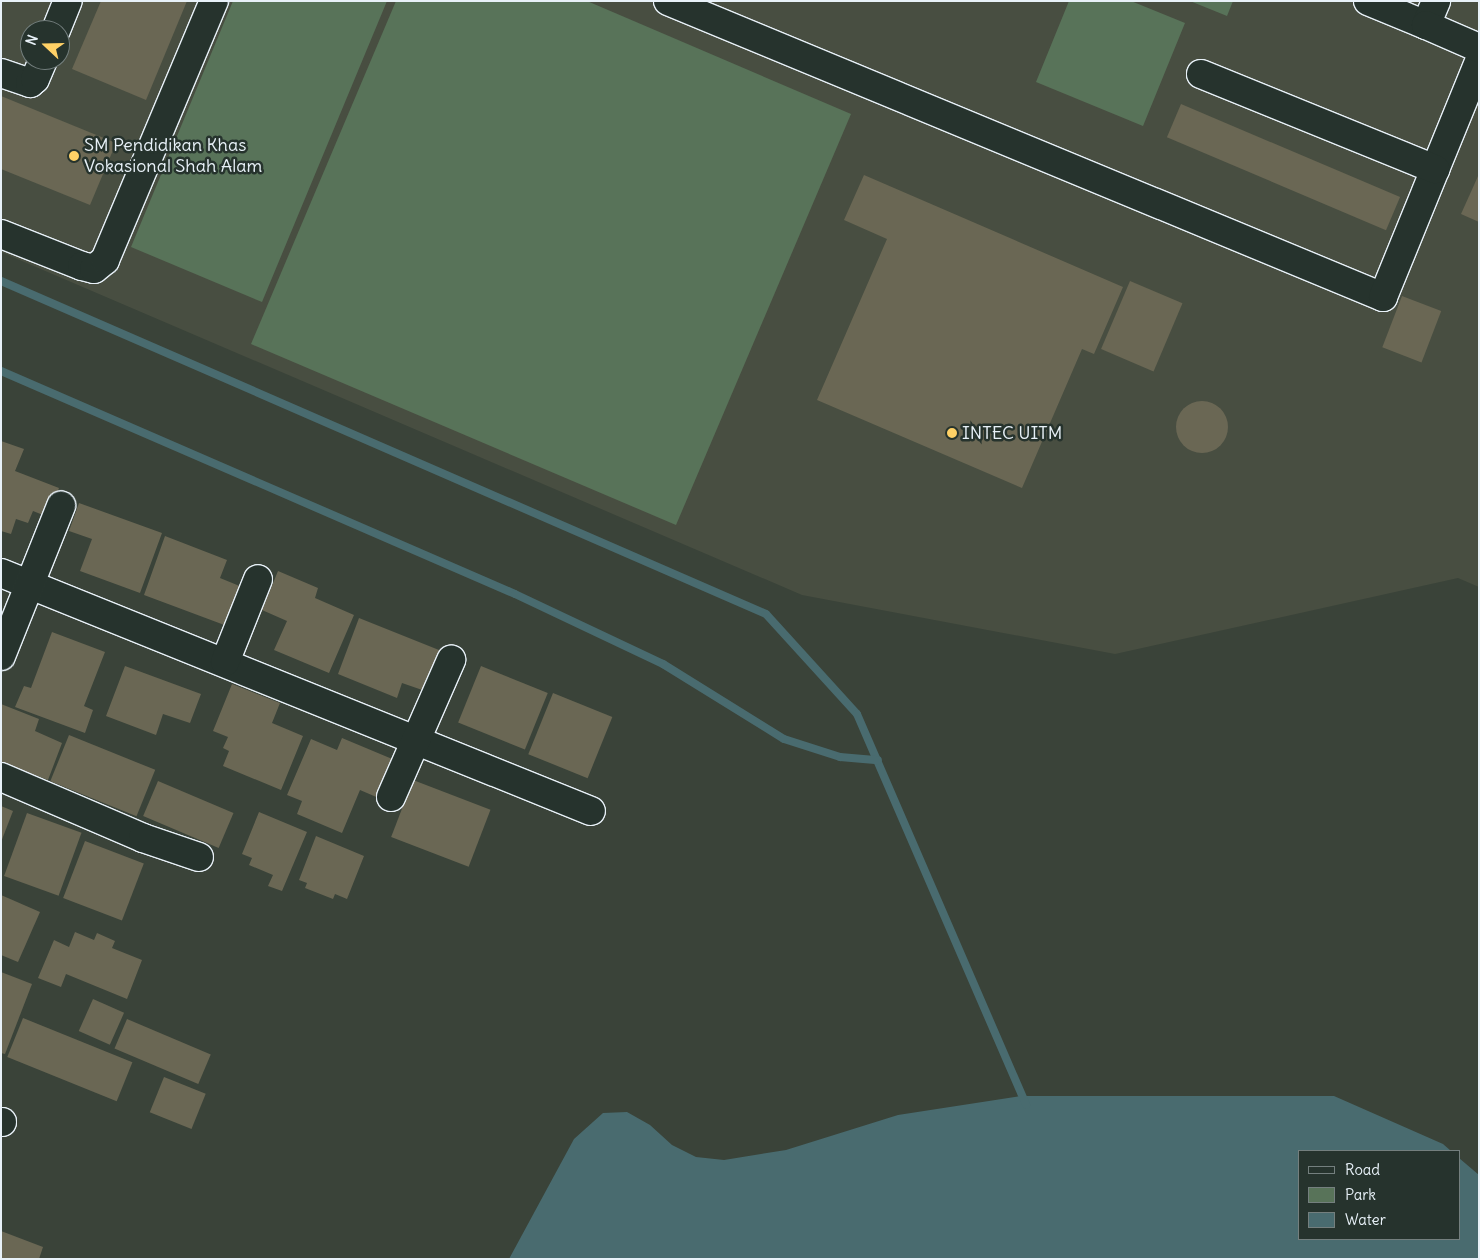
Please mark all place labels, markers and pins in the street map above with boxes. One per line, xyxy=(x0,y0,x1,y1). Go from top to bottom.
place label: SM Pendidikan Khas Vokasional Shah Alam xyxy=(84,135,262,178)
marker: SM Pendidikan Khas Vokasional Shah Alam xyxy=(68,150,80,162)
place label: INTEC UITM xyxy=(962,422,1062,444)
marker: INTEC UITM xyxy=(946,427,958,439)

